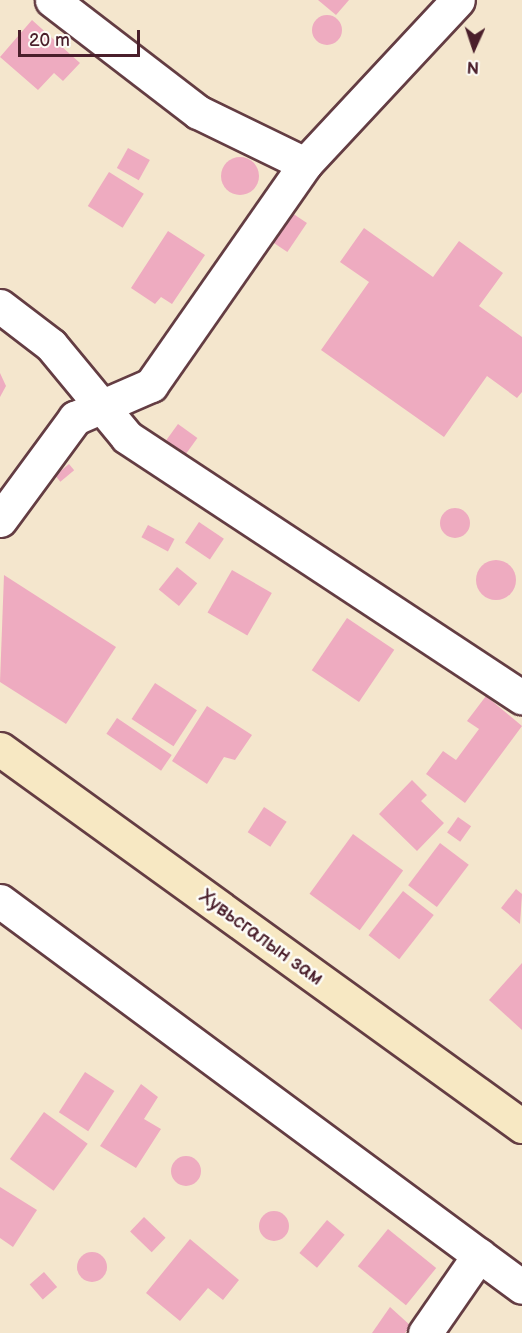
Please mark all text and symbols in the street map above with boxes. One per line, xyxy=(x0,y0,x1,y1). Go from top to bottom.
scale bar xyxy=(21,18,142,56)
north arrow xyxy=(444,18,504,78)
text: 20 m xyxy=(29,30,70,51)
text: N xyxy=(467,57,480,76)
street label: Хувьсгалын зам xyxy=(194,885,328,991)

